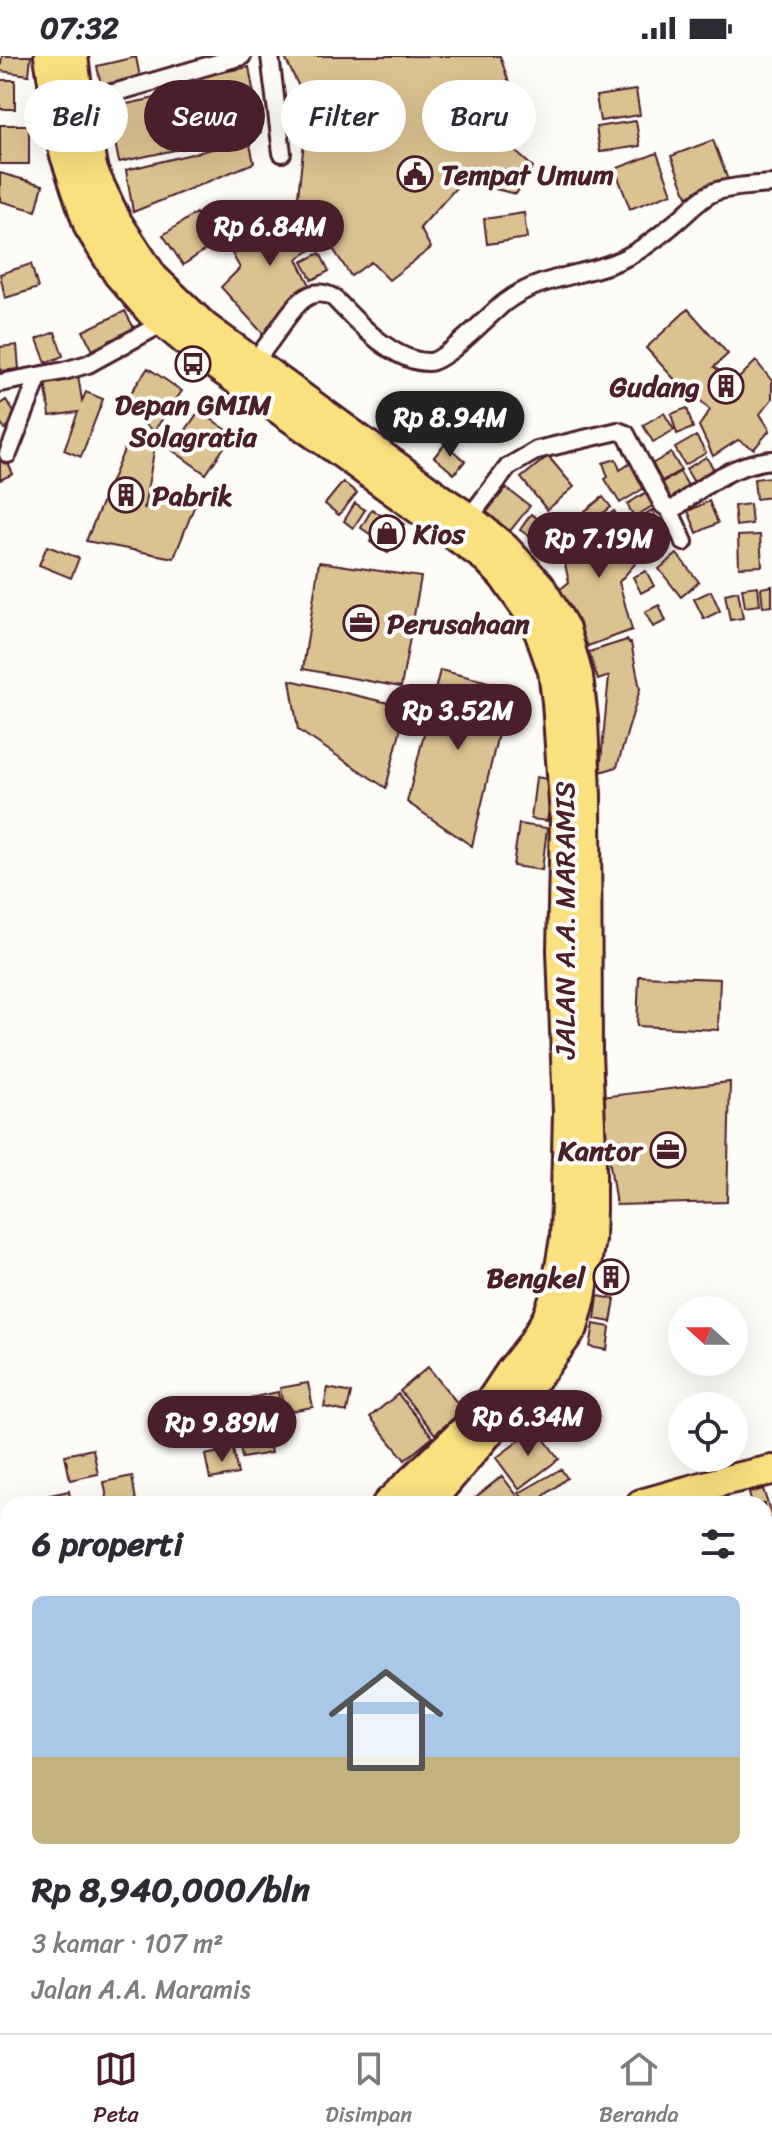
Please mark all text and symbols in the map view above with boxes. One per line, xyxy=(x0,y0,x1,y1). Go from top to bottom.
text: 07:32 xyxy=(40,1,119,55)
chip: Beli xyxy=(24,80,128,152)
chip: Sewa xyxy=(144,80,265,152)
chip: Filter xyxy=(281,80,406,152)
chip: Baru xyxy=(422,80,536,152)
place label: Tempat Umum xyxy=(441,150,614,199)
public building icon: Tempat Umum xyxy=(396,155,434,193)
pin: Rp 6.84M xyxy=(187,200,353,268)
text: Rp 6.84M xyxy=(214,203,326,249)
bus stop icon: Depan GMIM Solagratia xyxy=(174,345,212,383)
place label: Gudang xyxy=(610,362,700,411)
building icon: Gudang xyxy=(707,367,745,405)
place label: Depan GMIM Solagratia xyxy=(115,380,272,461)
pin: Rp 8.94M xyxy=(367,391,533,459)
text: Rp 8.94M xyxy=(393,394,507,440)
place label: Pabrik xyxy=(152,471,233,520)
building icon: Pabrik xyxy=(107,476,145,514)
place label: Kios xyxy=(412,509,466,558)
pin: Rp 7.19M xyxy=(516,512,682,580)
shop icon: Kios xyxy=(368,514,406,552)
text: Rp 7.19M xyxy=(545,515,653,561)
place label: Perusahaan xyxy=(387,599,531,648)
office icon: Perusahaan xyxy=(342,604,380,642)
pin: Rp 3.52M xyxy=(375,684,541,752)
text: Rp 3.52M xyxy=(403,687,513,733)
street label: JALAN A.A. MARAMIS xyxy=(540,781,589,1060)
place label: Kantor xyxy=(557,1126,645,1175)
office icon: Kantor xyxy=(649,1131,687,1169)
place label: Bengkel xyxy=(486,1253,586,1302)
building icon: Bengkel xyxy=(592,1258,630,1296)
north arrow xyxy=(668,1296,748,1376)
map controls xyxy=(668,1296,748,1472)
pin: Rp 6.34M xyxy=(445,1390,611,1458)
button: locate xyxy=(668,1392,748,1472)
text: Rp 6.34M xyxy=(473,1393,583,1439)
pin: Rp 9.89M xyxy=(139,1396,305,1464)
text: Rp 9.89M xyxy=(166,1399,278,1445)
text: 6 properti xyxy=(32,1514,183,1574)
icon: filters xyxy=(696,1522,740,1566)
icon: home xyxy=(314,1648,458,1792)
text: Rp 8,940,000/bln xyxy=(32,1860,310,1920)
text: 3 kamar · 107 m² xyxy=(32,1920,223,1966)
text: Jalan A.A. Maramis xyxy=(32,1966,251,2012)
tab: Peta xyxy=(93,2047,139,2134)
tab: Disimpan xyxy=(325,2047,412,2134)
tab: Beranda xyxy=(599,2047,679,2134)

